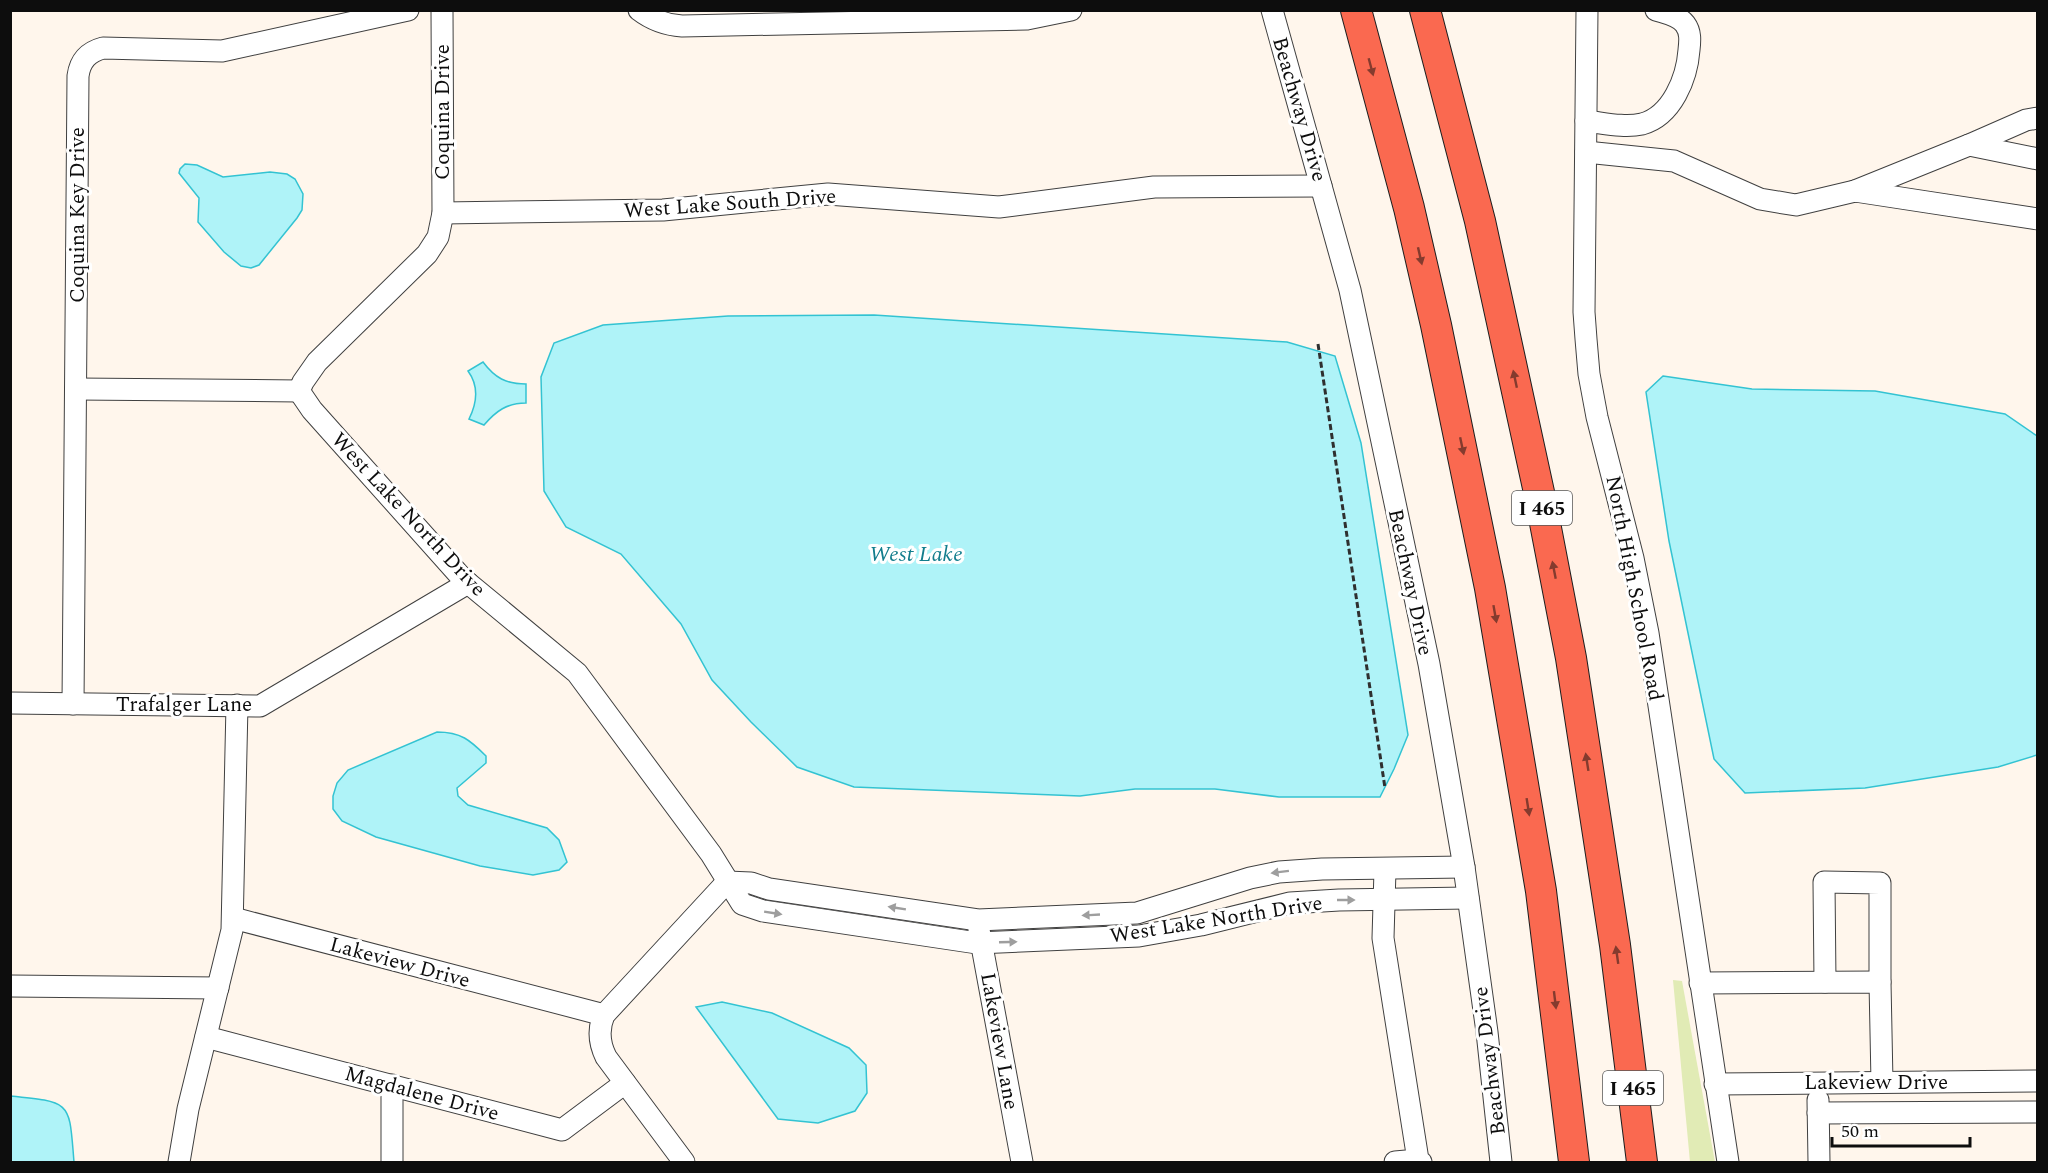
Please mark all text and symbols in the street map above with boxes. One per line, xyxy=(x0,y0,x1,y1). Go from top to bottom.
street label: Beachway Drive xyxy=(1263,33,1335,185)
street label: Coquina Drive xyxy=(427,44,459,180)
one-way arrow xyxy=(1367,58,1377,76)
street label: Coquina Key Drive xyxy=(62,127,94,303)
street label: West Lake South Drive xyxy=(623,181,837,227)
one-way arrow xyxy=(1416,247,1425,266)
one-way arrow xyxy=(1509,370,1519,388)
street label: West Lake North Drive xyxy=(323,425,493,604)
one-way arrow xyxy=(1458,437,1467,456)
street label: North High School Road xyxy=(1596,473,1672,704)
road number: I 465 xyxy=(1512,491,1572,525)
street label: Beachway Drive xyxy=(1379,506,1441,659)
water label: West Lake xyxy=(869,538,963,571)
one-way arrow xyxy=(1549,560,1558,579)
one-way arrow xyxy=(1491,605,1500,624)
street label: Trafalger Lane xyxy=(116,689,252,721)
one-way arrow xyxy=(1582,752,1591,771)
one-way arrow xyxy=(1523,797,1532,816)
one-way arrow xyxy=(1270,868,1289,877)
street label: West Lake North Drive xyxy=(1108,887,1325,953)
one-way arrow xyxy=(1336,895,1355,905)
one-way arrow xyxy=(887,904,906,913)
one-way arrow xyxy=(764,908,783,917)
one-way arrow xyxy=(1081,911,1100,920)
street label: Lakeview Drive xyxy=(326,929,474,997)
one-way arrow xyxy=(998,937,1017,946)
one-way arrow xyxy=(1612,945,1621,964)
street label: Lakeview Lane xyxy=(971,970,1027,1112)
street label: Beachway Drive xyxy=(1465,985,1515,1137)
one-way arrow xyxy=(1550,990,1559,1009)
street label: Magdalene Drive xyxy=(341,1058,503,1130)
street label: Lakeview Drive xyxy=(1804,1067,1948,1099)
road number: I 465 xyxy=(1603,1071,1663,1105)
scale bar xyxy=(1832,1110,1970,1148)
text: 50 m xyxy=(1841,1118,1879,1145)

